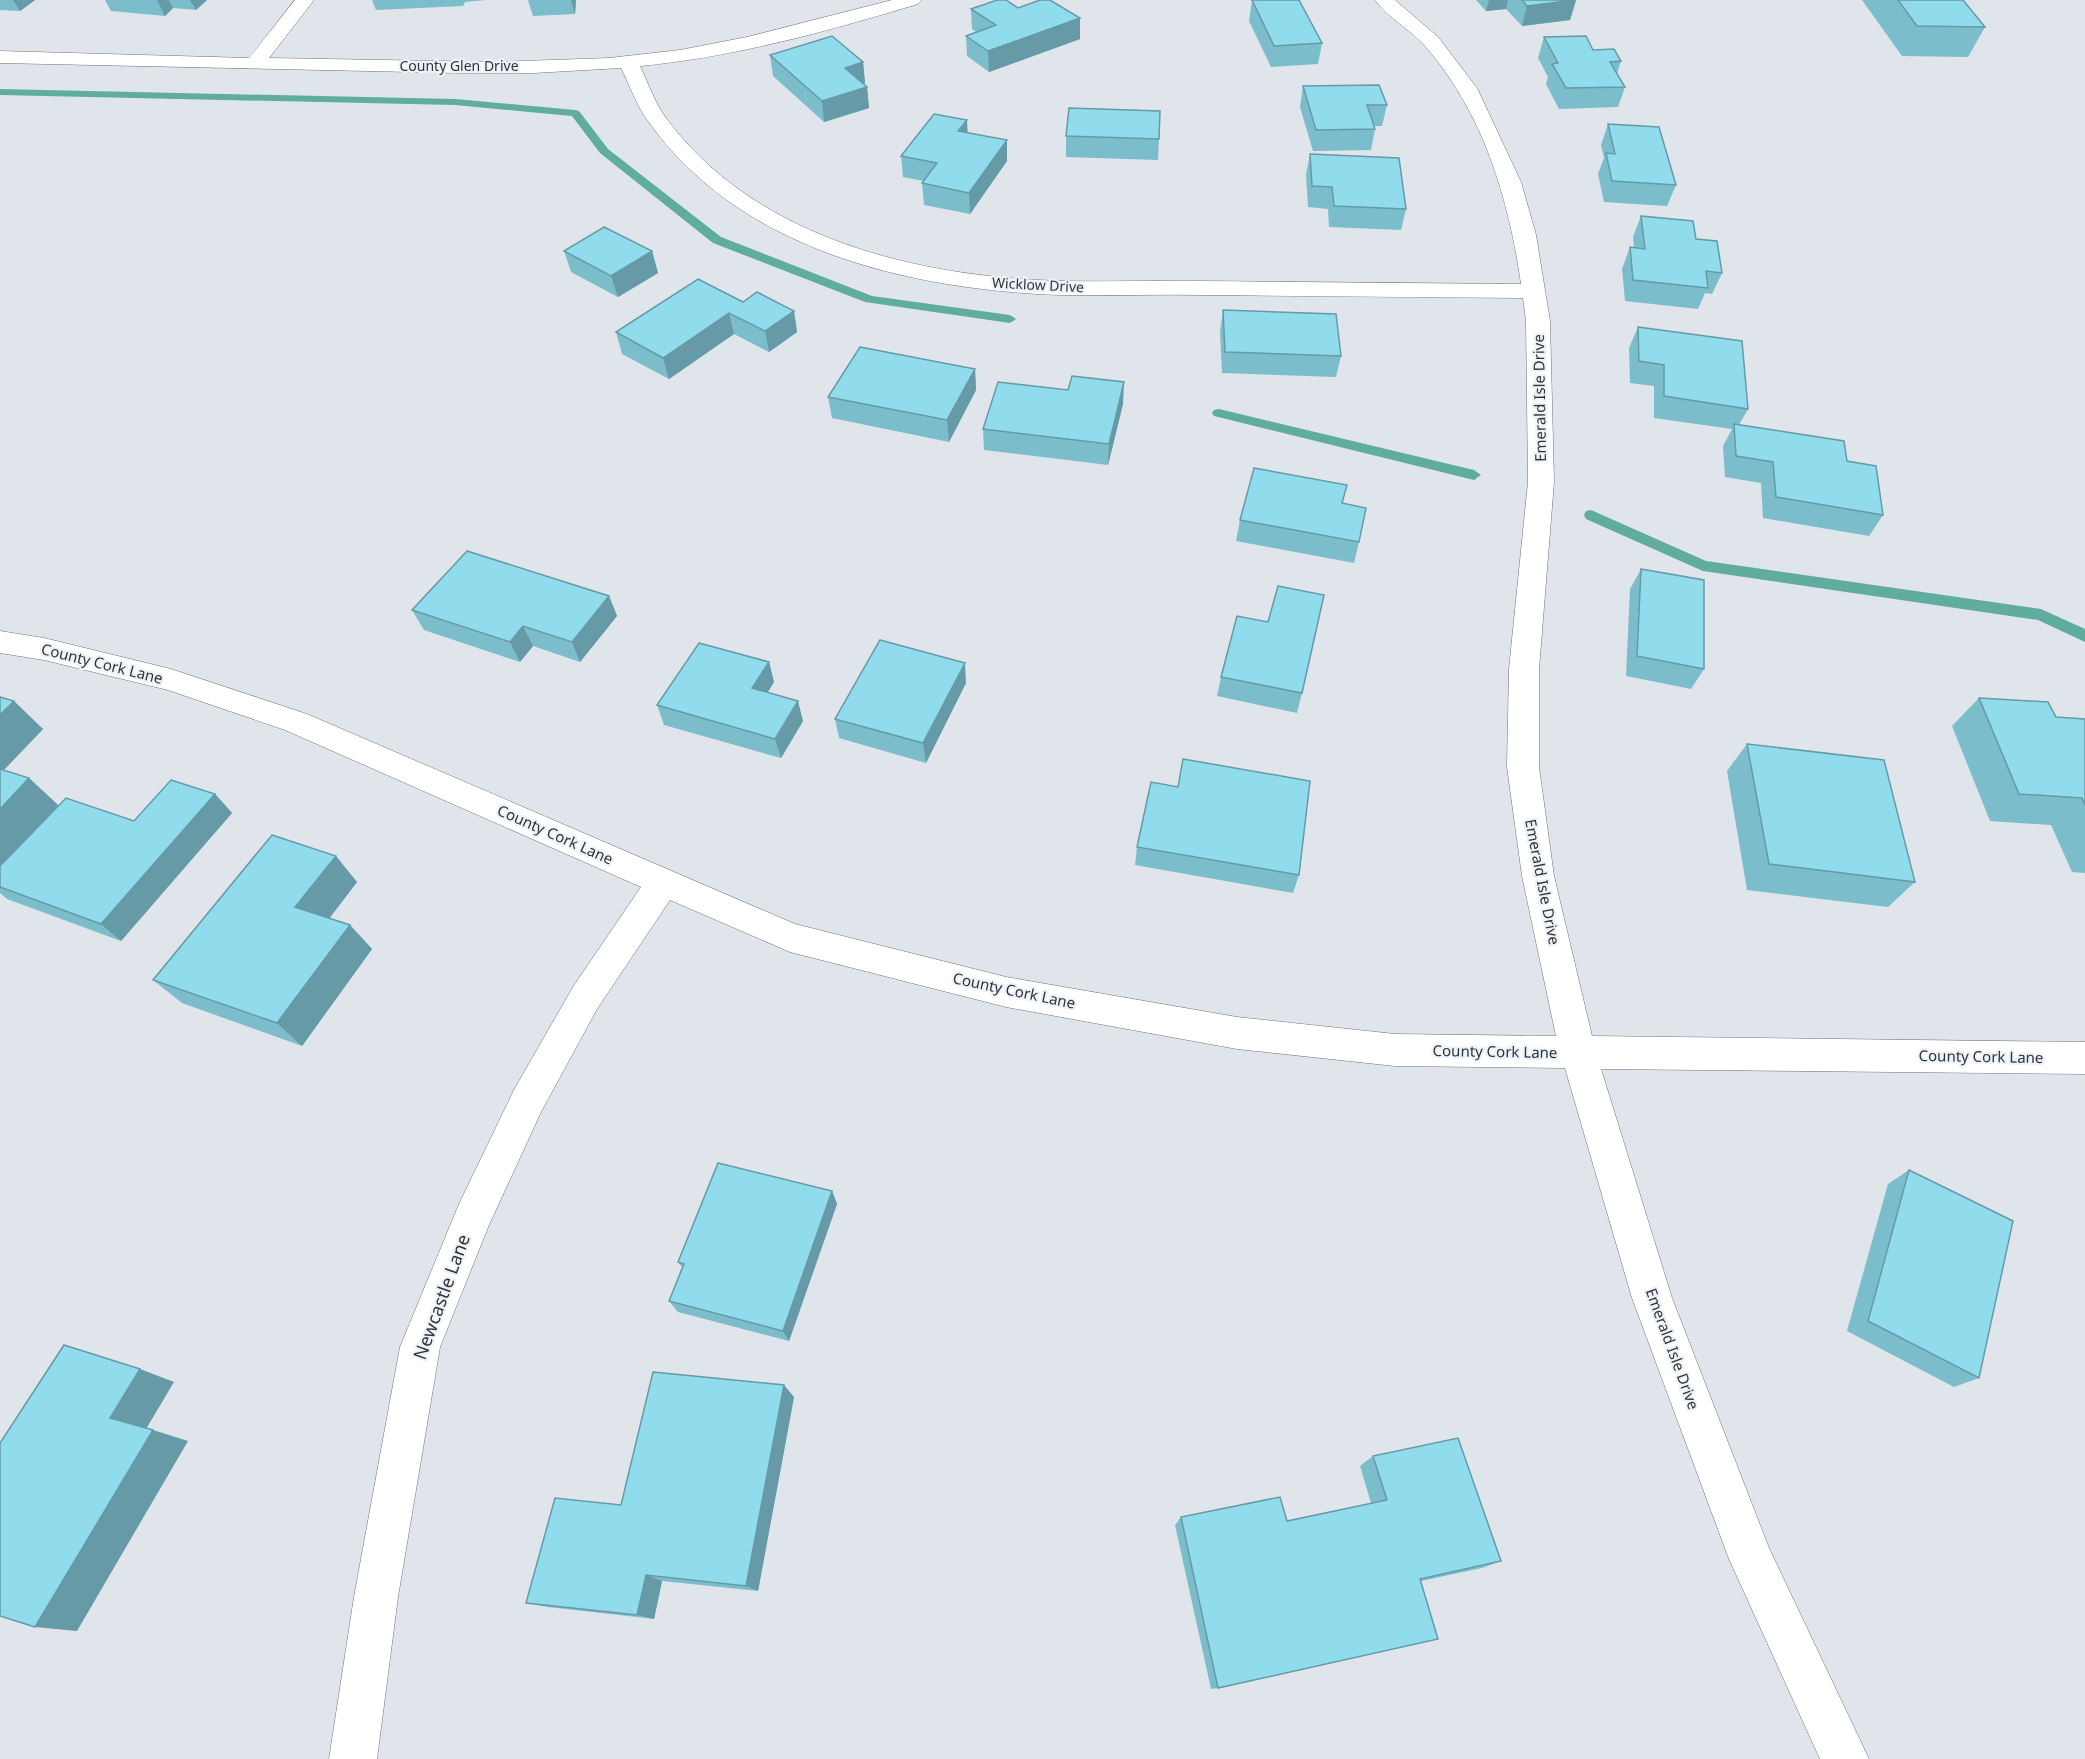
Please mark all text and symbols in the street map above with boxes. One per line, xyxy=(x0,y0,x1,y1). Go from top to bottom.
street label: County Glen Drive xyxy=(399,56,519,75)
street label: Wicklow Drive xyxy=(992,273,1085,296)
street label: Emerald Isle Drive xyxy=(1528,334,1550,462)
street label: County Cork Lane xyxy=(39,638,165,688)
street label: County Cork Lane xyxy=(494,800,616,869)
street label: Emerald Isle Drive xyxy=(1521,817,1565,946)
street label: County Cork Lane xyxy=(951,967,1077,1013)
street label: County Cork Lane xyxy=(1432,1040,1558,1062)
street label: County Cork Lane xyxy=(1918,1045,2044,1067)
street label: Newcastle Lane xyxy=(407,1231,475,1363)
street label: Emerald Isle Drive xyxy=(1642,1285,1704,1412)

